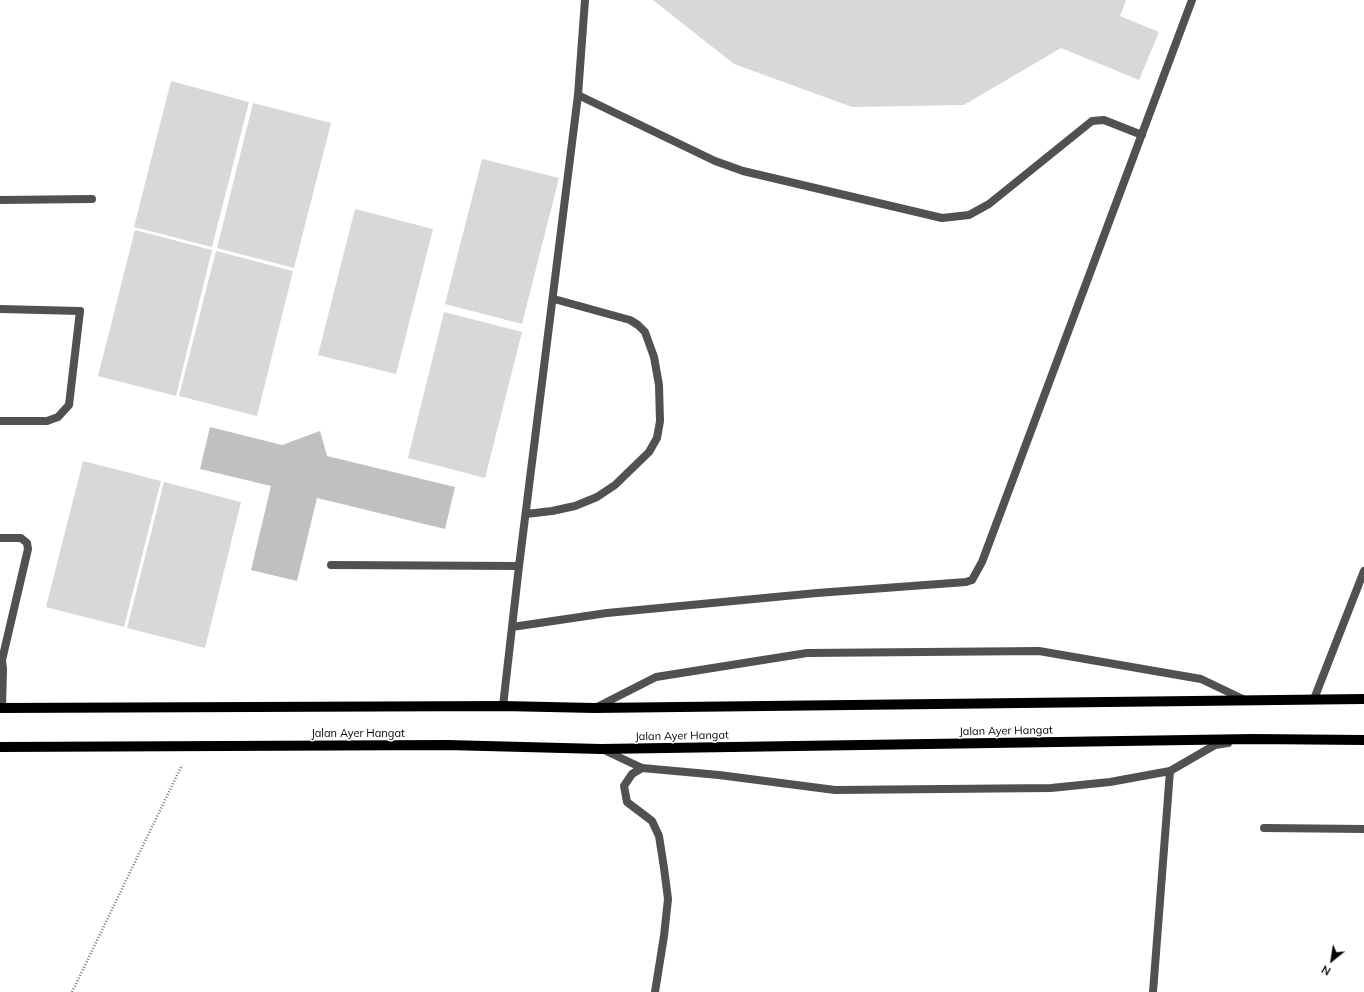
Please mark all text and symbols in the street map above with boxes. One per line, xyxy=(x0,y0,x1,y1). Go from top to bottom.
street label: Jalan Ayer Hangat xyxy=(959,724,1053,738)
street label: Jalan Ayer Hangat xyxy=(311,727,405,741)
street label: Jalan Ayer Hangat xyxy=(635,729,729,743)
north arrow xyxy=(1312,940,1352,980)
text: N xyxy=(1319,962,1333,979)

